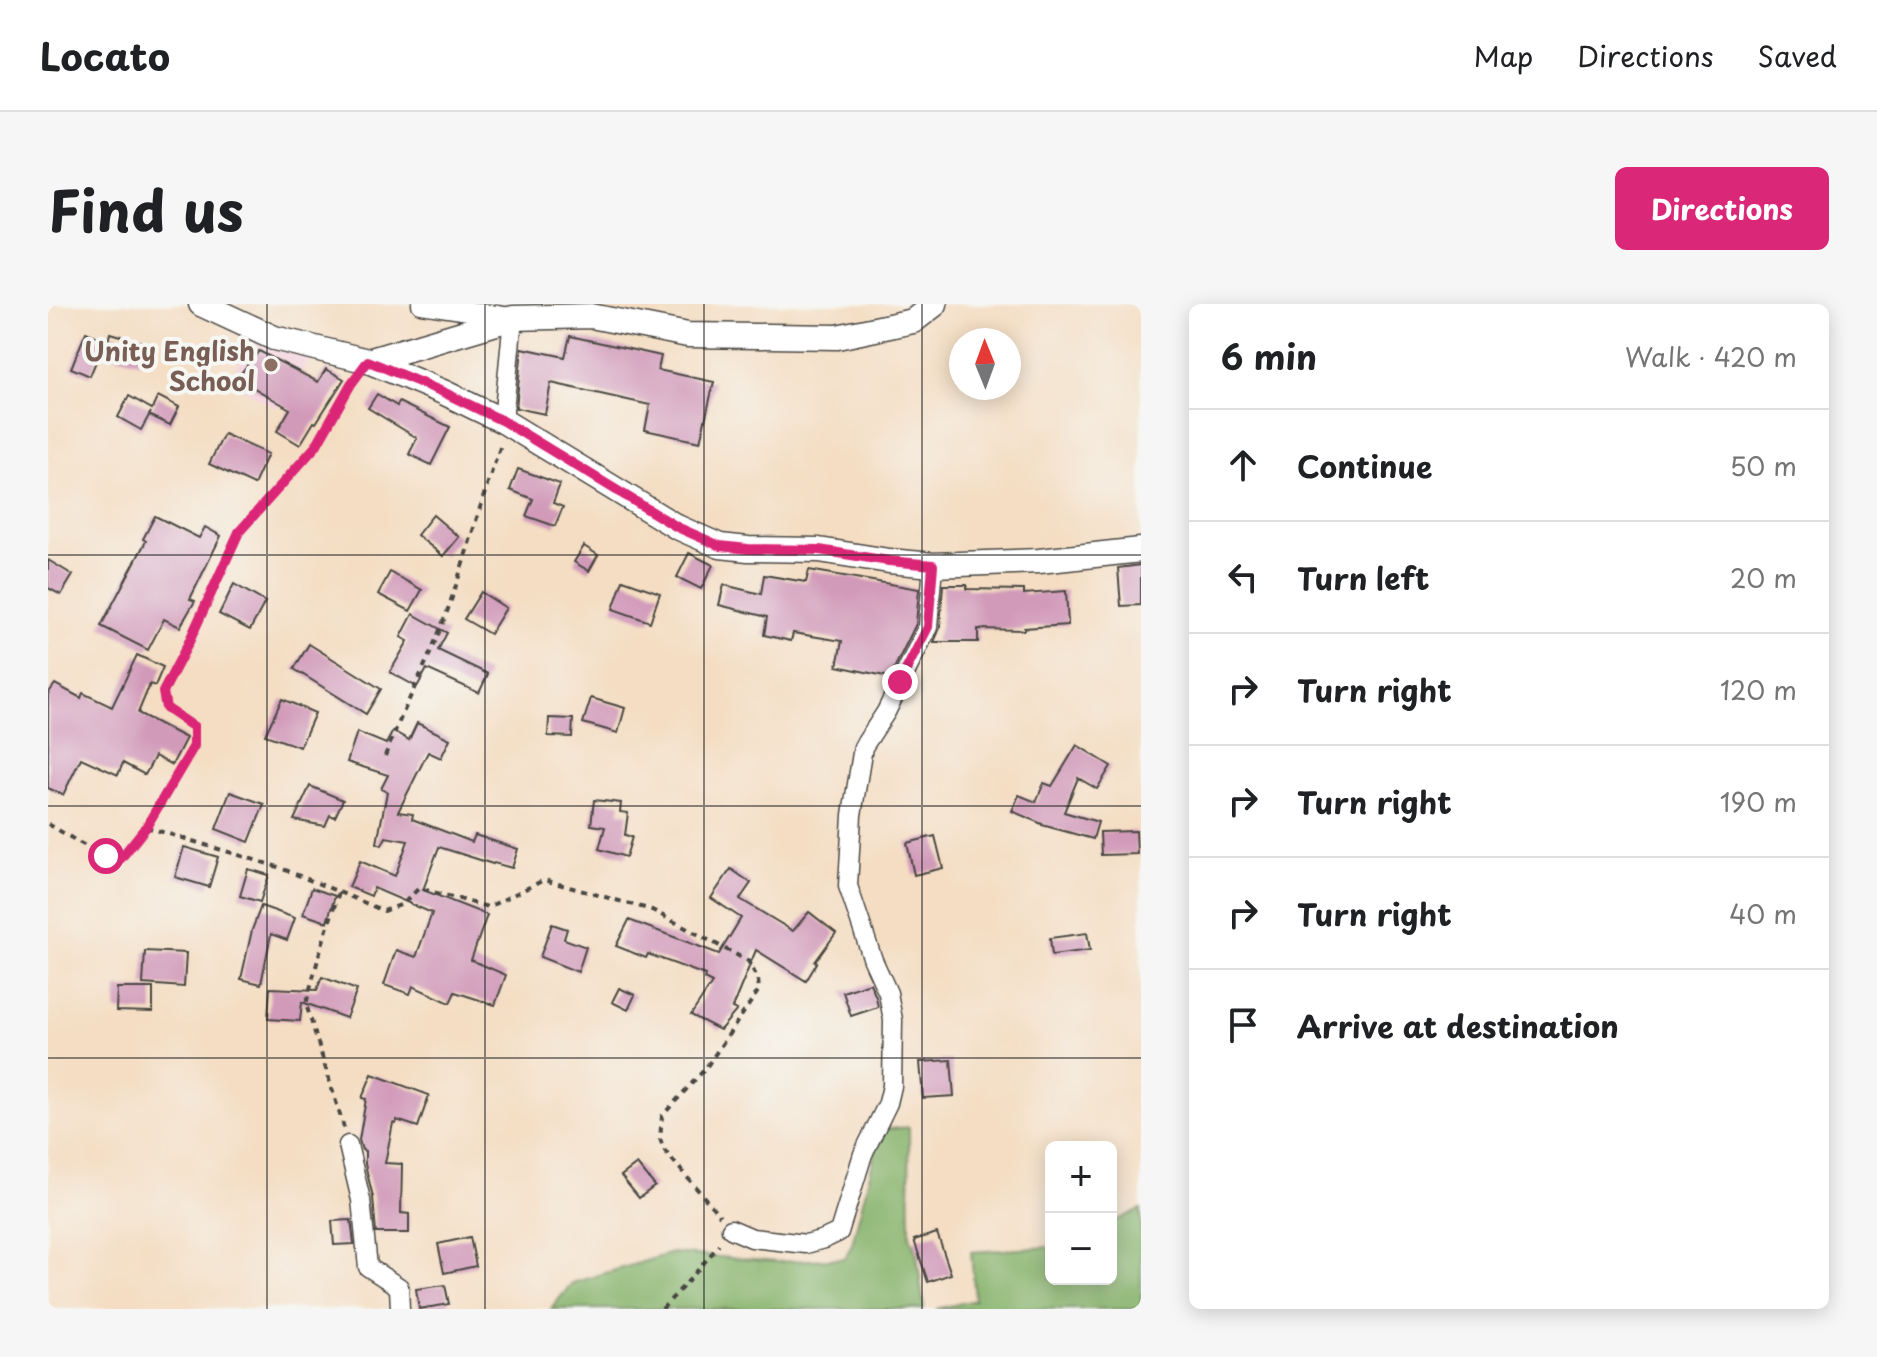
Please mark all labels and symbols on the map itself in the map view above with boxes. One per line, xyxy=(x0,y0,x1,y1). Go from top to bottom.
north arrow xyxy=(949,328,1021,400)
place label: Unity English School xyxy=(84,331,255,400)
marker: Unity English School xyxy=(262,356,280,374)
route end xyxy=(882,664,918,700)
route start xyxy=(88,838,124,874)

